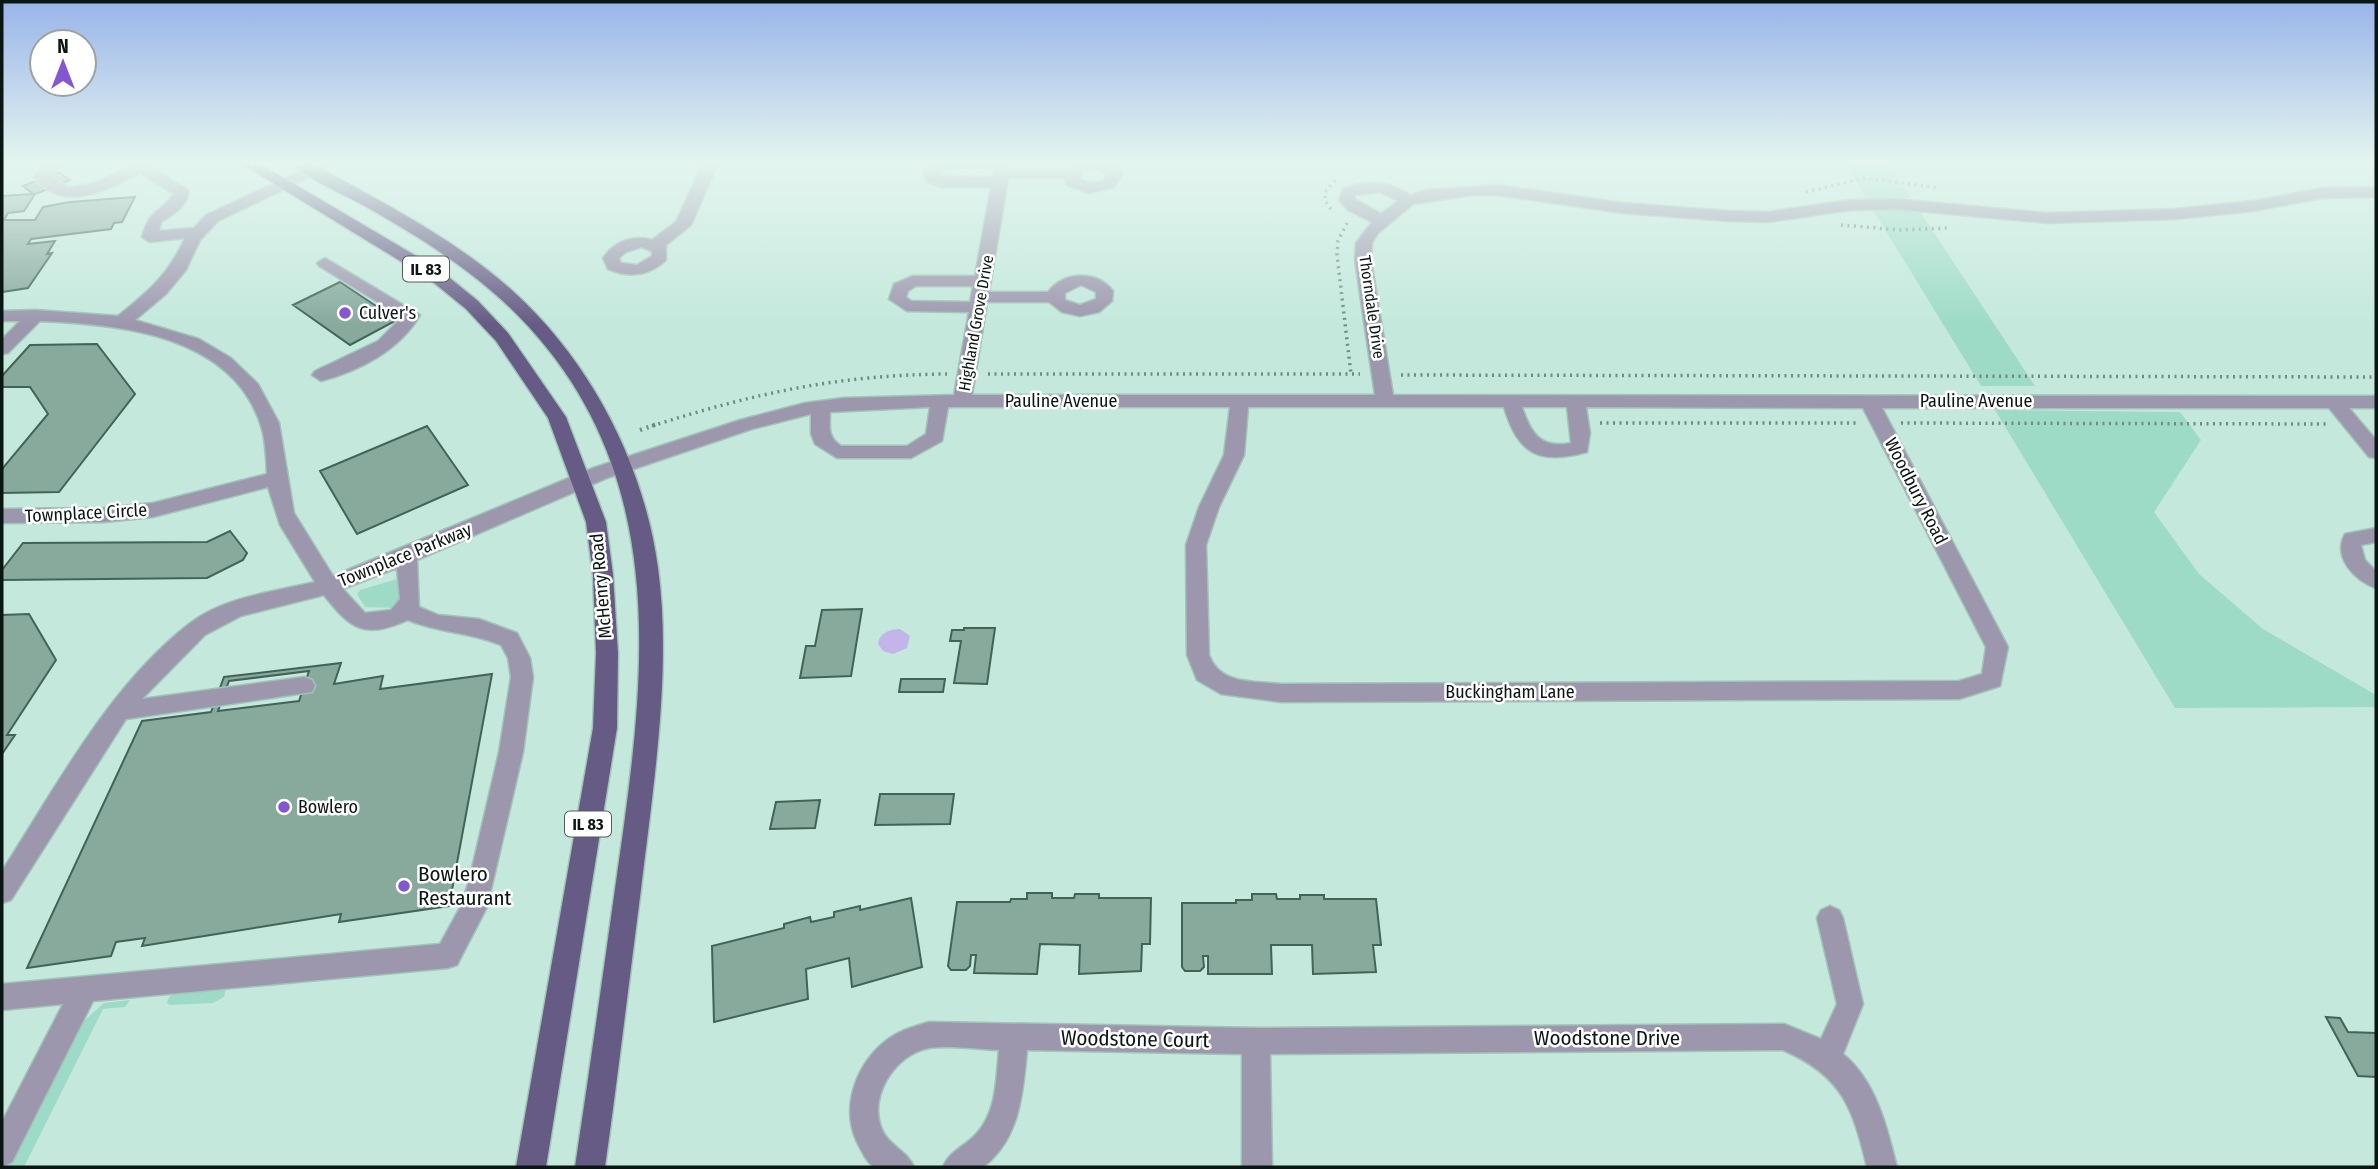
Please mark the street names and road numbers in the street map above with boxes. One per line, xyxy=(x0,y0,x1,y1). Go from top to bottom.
street label: Highland Grove Drive xyxy=(955,253,997,392)
street label: Thorndale Drive xyxy=(1355,254,1389,360)
road number: IL 83 xyxy=(403,256,449,282)
street label: Pauline Avenue xyxy=(1005,390,1117,412)
street label: Pauline Avenue xyxy=(1920,390,2032,412)
street label: Woodbury Road xyxy=(1880,434,1952,548)
street label: Townplace Circle xyxy=(24,499,148,527)
street label: Townplace Parkway xyxy=(335,518,475,592)
street label: McHenry Road xyxy=(585,532,617,640)
street label: Buckingham Lane xyxy=(1445,681,1575,703)
road number: IL 83 xyxy=(565,811,611,836)
street label: Woodstone Court xyxy=(1061,1025,1209,1053)
street label: Woodstone Drive xyxy=(1534,1025,1680,1051)

